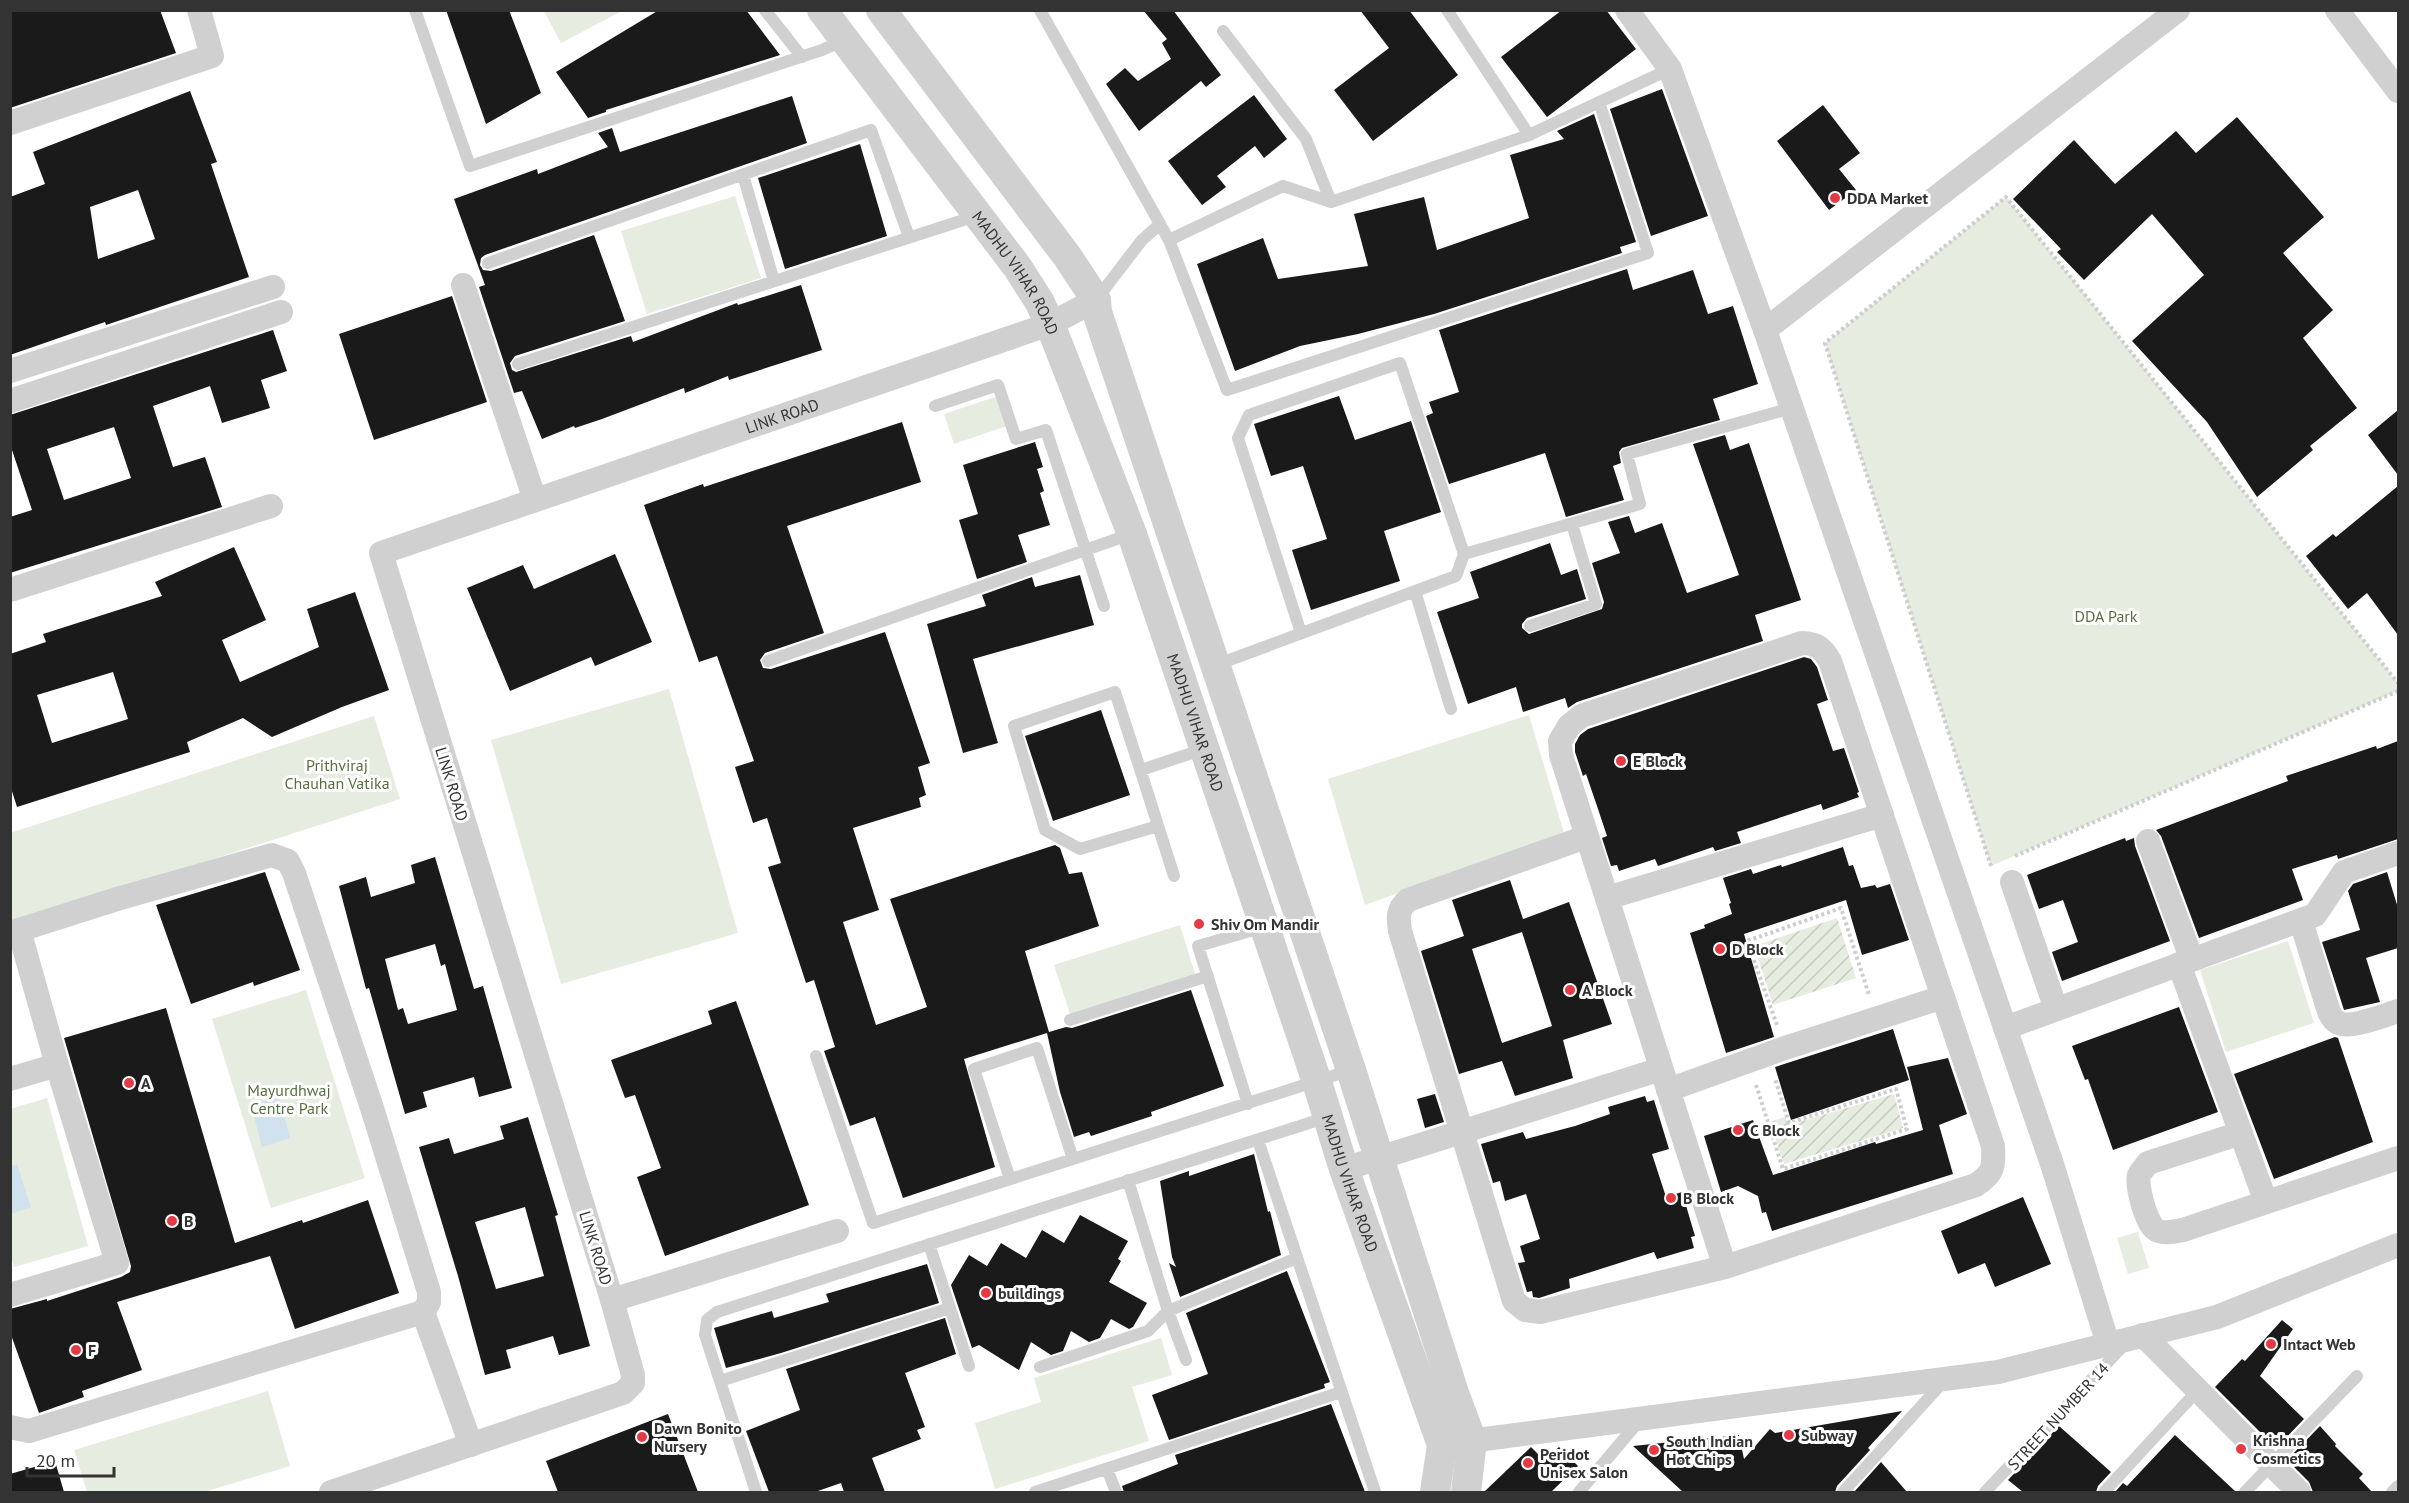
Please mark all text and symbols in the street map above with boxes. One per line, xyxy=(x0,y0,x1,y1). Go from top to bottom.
place label: DDA Market xyxy=(1847,188,1928,208)
marker: DDA Market xyxy=(1828,191,1842,205)
street label: MADHU VIHAR ROAD xyxy=(968,207,1063,338)
street label: LINK ROAD xyxy=(742,394,821,438)
park label: DDA Park xyxy=(2075,606,2138,626)
street label: MADHU VIHAR ROAD xyxy=(1163,651,1228,794)
street label: LINK ROAD xyxy=(431,745,473,823)
place label: E Block xyxy=(1633,751,1683,771)
marker: E Block xyxy=(1614,754,1628,768)
park label: Prithviraj Chauhan Vatika xyxy=(284,755,390,793)
place label: Shiv Om Mandir xyxy=(1211,914,1319,934)
marker: Shiv Om Mandir xyxy=(1192,917,1206,931)
place label: D Block xyxy=(1732,939,1784,959)
marker: D Block xyxy=(1713,942,1727,956)
place label: A Block xyxy=(1582,980,1633,1000)
marker: A Block xyxy=(1563,983,1577,997)
place label: A xyxy=(141,1073,151,1093)
marker: A xyxy=(122,1076,136,1090)
park label: Mayurdhwaj Centre Park xyxy=(247,1080,331,1118)
street label: MADHU VIHAR ROAD xyxy=(1318,1112,1383,1255)
place label: C Block xyxy=(1750,1120,1800,1140)
marker: C Block xyxy=(1731,1123,1745,1137)
place label: B Block xyxy=(1683,1188,1734,1208)
marker: B Block xyxy=(1664,1191,1678,1205)
street label: LINK ROAD xyxy=(575,1209,617,1287)
place label: B xyxy=(184,1211,193,1231)
marker: B xyxy=(165,1214,179,1228)
place label: buildings xyxy=(998,1283,1061,1303)
marker: buildings xyxy=(979,1286,993,1300)
place label: Intact Web xyxy=(2283,1334,2356,1354)
marker: Intact Web xyxy=(2264,1337,2278,1351)
place label: F xyxy=(88,1340,96,1360)
marker: F xyxy=(69,1343,83,1357)
street label: STREET NUMBER 14 xyxy=(2003,1358,2113,1474)
place label: Dawn Bonito Nursery xyxy=(654,1418,742,1456)
place label: Subway xyxy=(1801,1425,1854,1445)
marker: Subway xyxy=(1782,1428,1796,1442)
marker: Dawn Bonito Nursery xyxy=(635,1430,649,1444)
place label: Krishna Cosmetics xyxy=(2253,1430,2322,1468)
place label: South Indian Hot Chips xyxy=(1666,1431,1753,1469)
scale bar xyxy=(27,1440,114,1478)
marker: Krishna Cosmetics xyxy=(2234,1442,2248,1456)
marker: South Indian Hot Chips xyxy=(1647,1443,1661,1457)
place label: Peridot Unisex Salon xyxy=(1540,1444,1628,1482)
text: 20 m xyxy=(36,1449,75,1472)
marker: Peridot Unisex Salon xyxy=(1521,1456,1535,1470)

